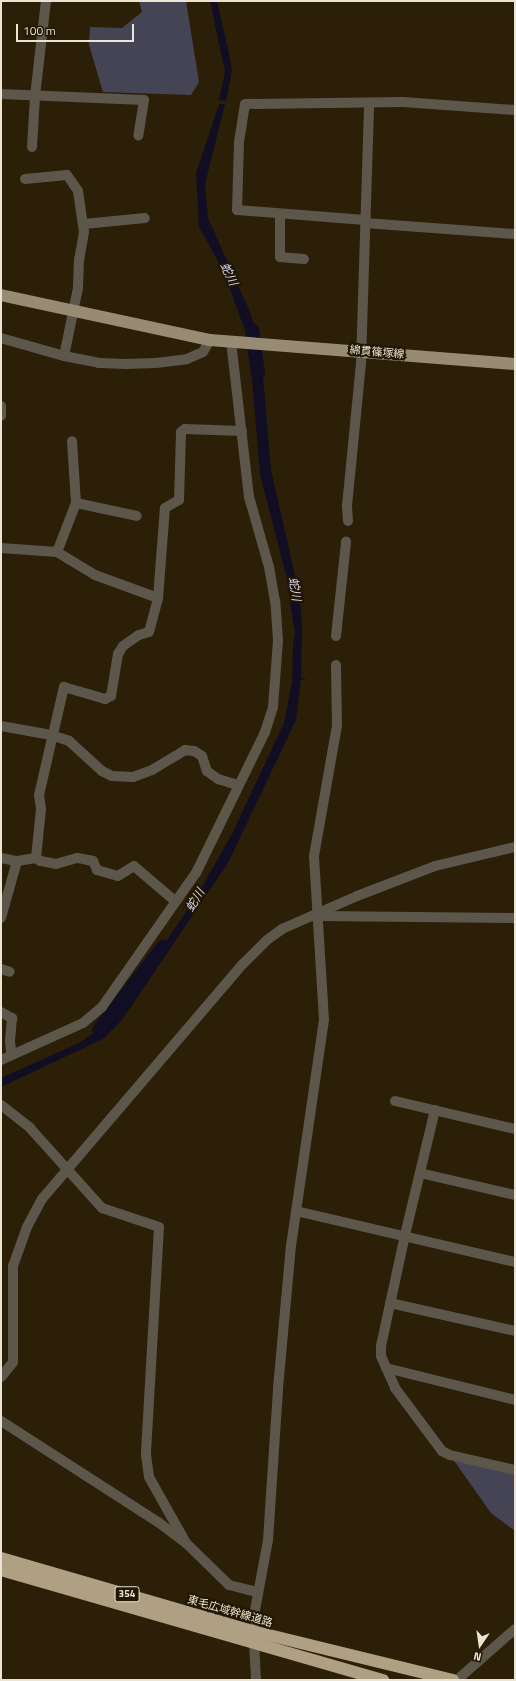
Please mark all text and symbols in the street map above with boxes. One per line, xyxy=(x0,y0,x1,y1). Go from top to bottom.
scale bar xyxy=(18,16,136,42)
text: 100 m xyxy=(23,21,56,40)
water label: 蛇川 xyxy=(217,260,241,288)
street label: 綿貫篠塚線 xyxy=(349,343,405,361)
water label: 蛇川 xyxy=(286,576,304,602)
water label: 蛇川 xyxy=(183,886,207,914)
road number: 354 xyxy=(114,1586,140,1602)
street label: 東毛広域幹線道路 xyxy=(186,1593,274,1629)
north arrow xyxy=(460,1625,500,1665)
text: N xyxy=(472,1648,483,1665)

